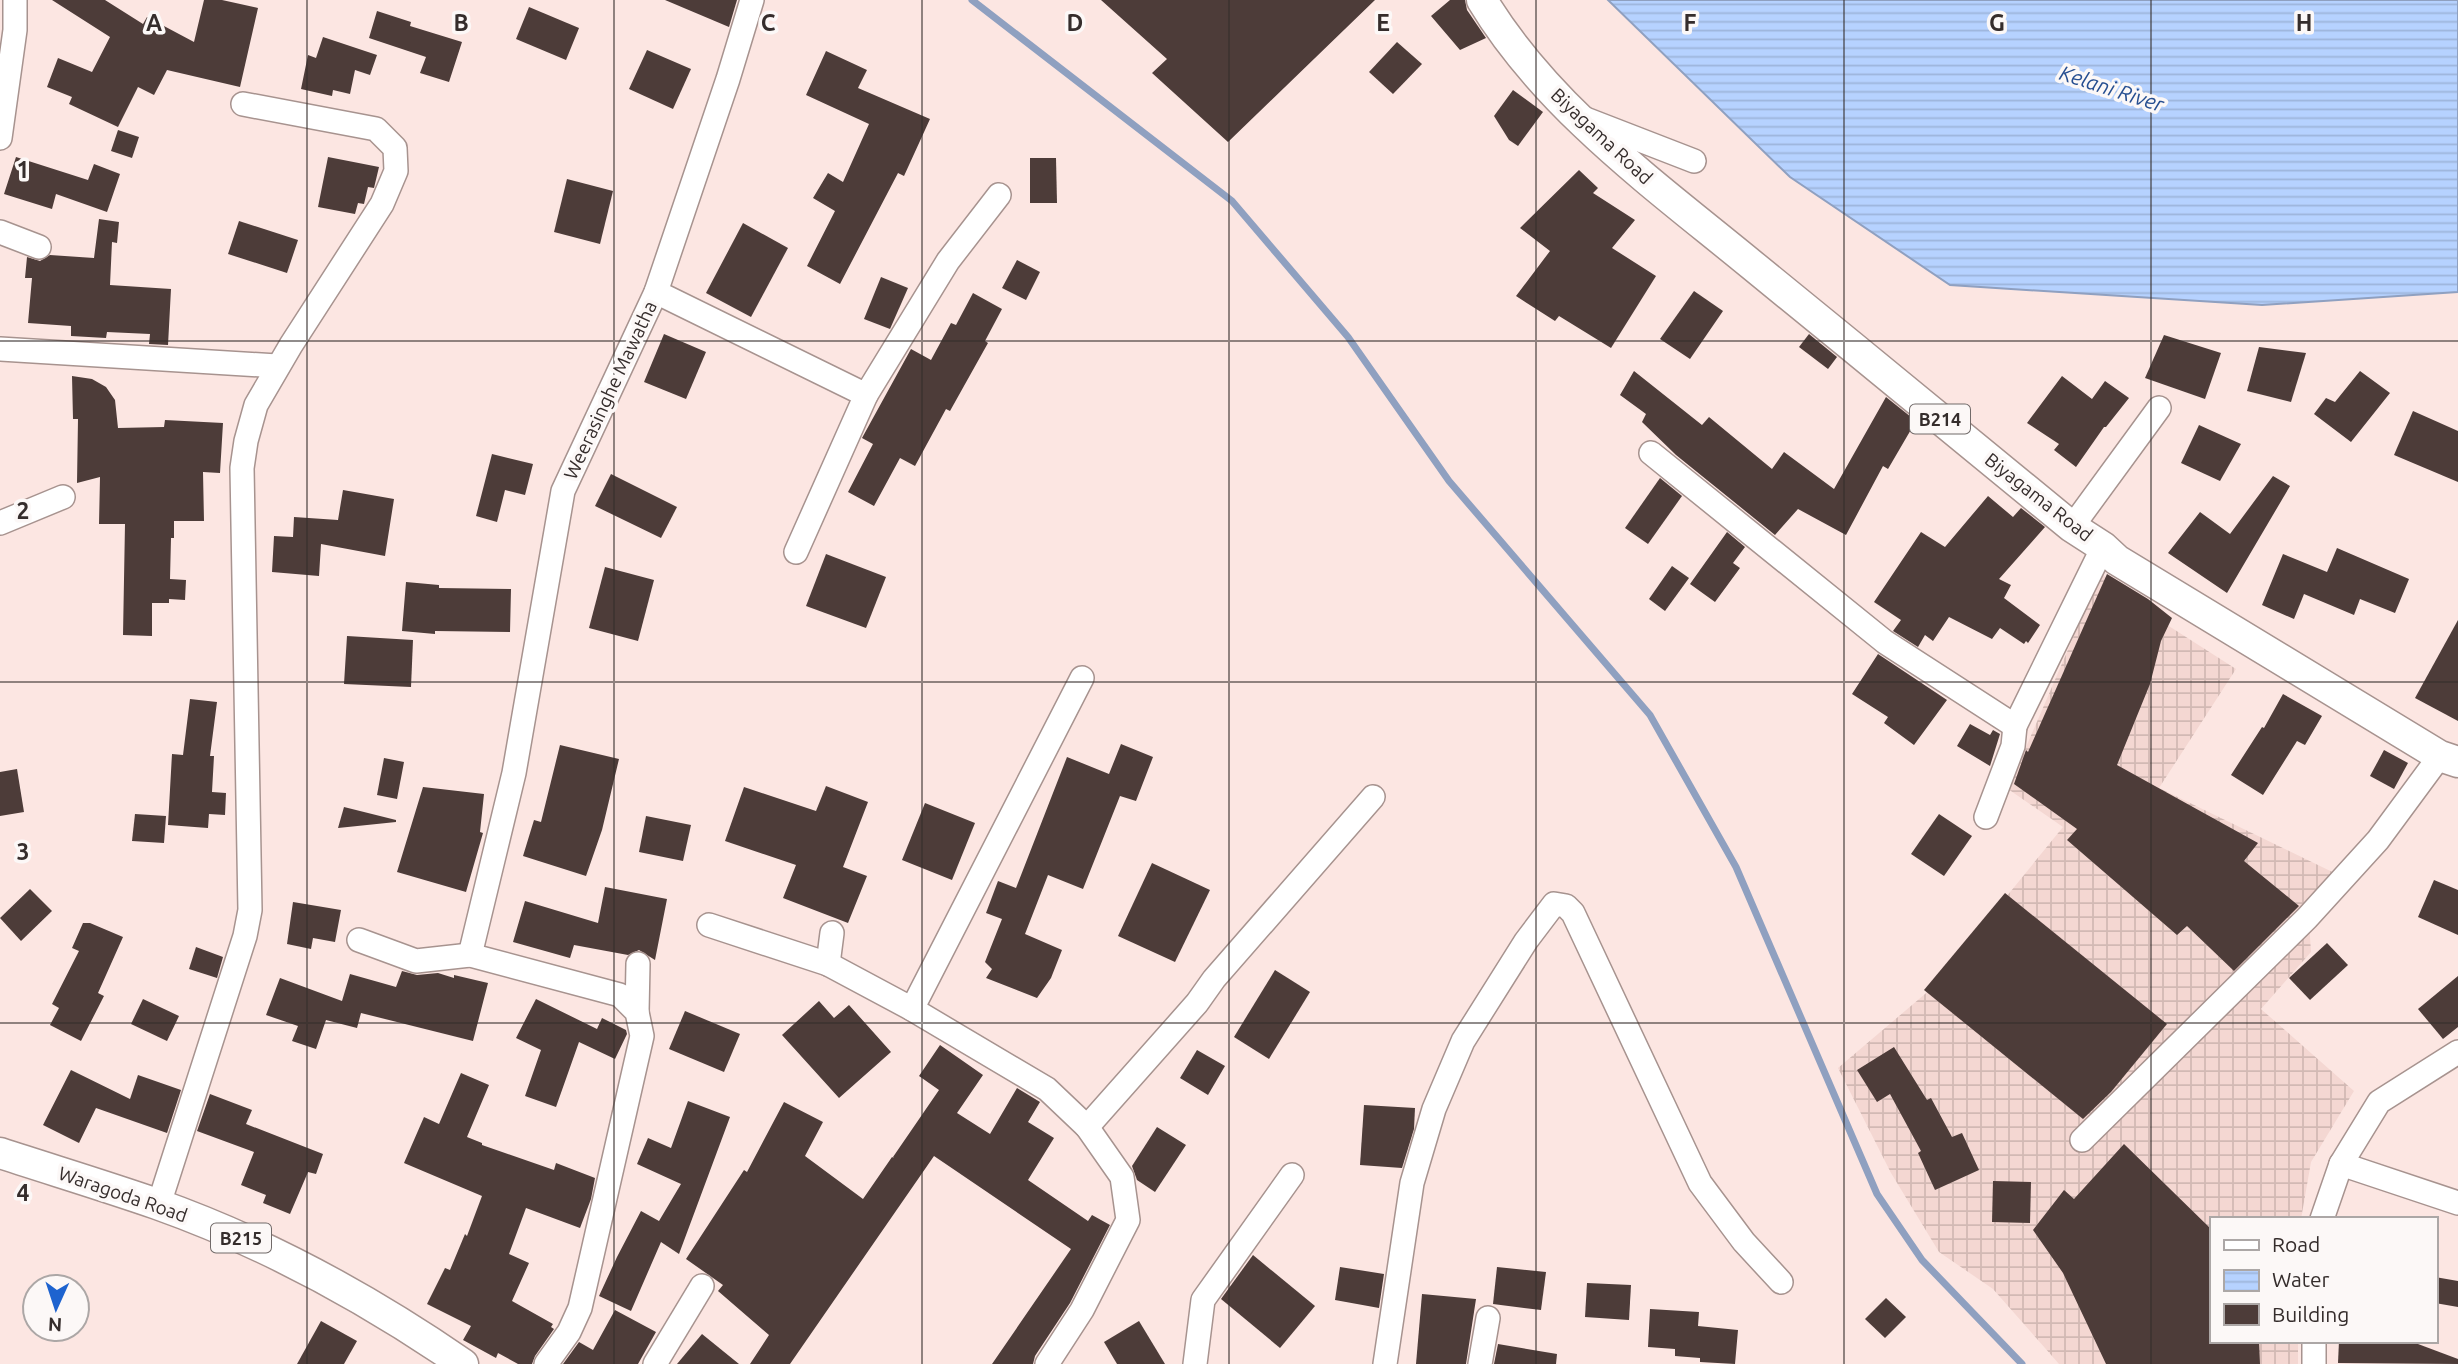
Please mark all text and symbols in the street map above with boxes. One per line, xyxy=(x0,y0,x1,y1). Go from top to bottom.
text: A xyxy=(146,10,162,35)
text: B xyxy=(453,10,469,35)
text: C xyxy=(761,10,776,35)
text: D xyxy=(1067,10,1083,35)
text: E xyxy=(1376,10,1390,35)
text: F xyxy=(1684,10,1697,35)
text: G xyxy=(1989,10,2005,35)
text: H xyxy=(2296,10,2312,35)
water label: Kelani River xyxy=(2057,60,2168,116)
street label: Biyagama Road xyxy=(1547,83,1657,189)
text: 1 xyxy=(17,157,29,182)
street label: Weerasinghe Mawatha xyxy=(559,297,661,483)
road number: B214 xyxy=(1910,404,1970,433)
street label: Biyagama Road xyxy=(1981,448,2097,546)
text: 2 xyxy=(17,498,29,523)
text: 3 xyxy=(17,839,29,864)
street label: Waragoda Road xyxy=(56,1162,190,1226)
text: 4 xyxy=(17,1180,30,1205)
legend xyxy=(2210,1217,2437,1343)
road number: B215 xyxy=(211,1224,271,1252)
text: Road xyxy=(2272,1232,2320,1256)
text: Water xyxy=(2272,1267,2330,1291)
north arrow xyxy=(21,1273,91,1343)
text: Building xyxy=(2272,1302,2349,1326)
text: N xyxy=(47,1314,63,1336)

